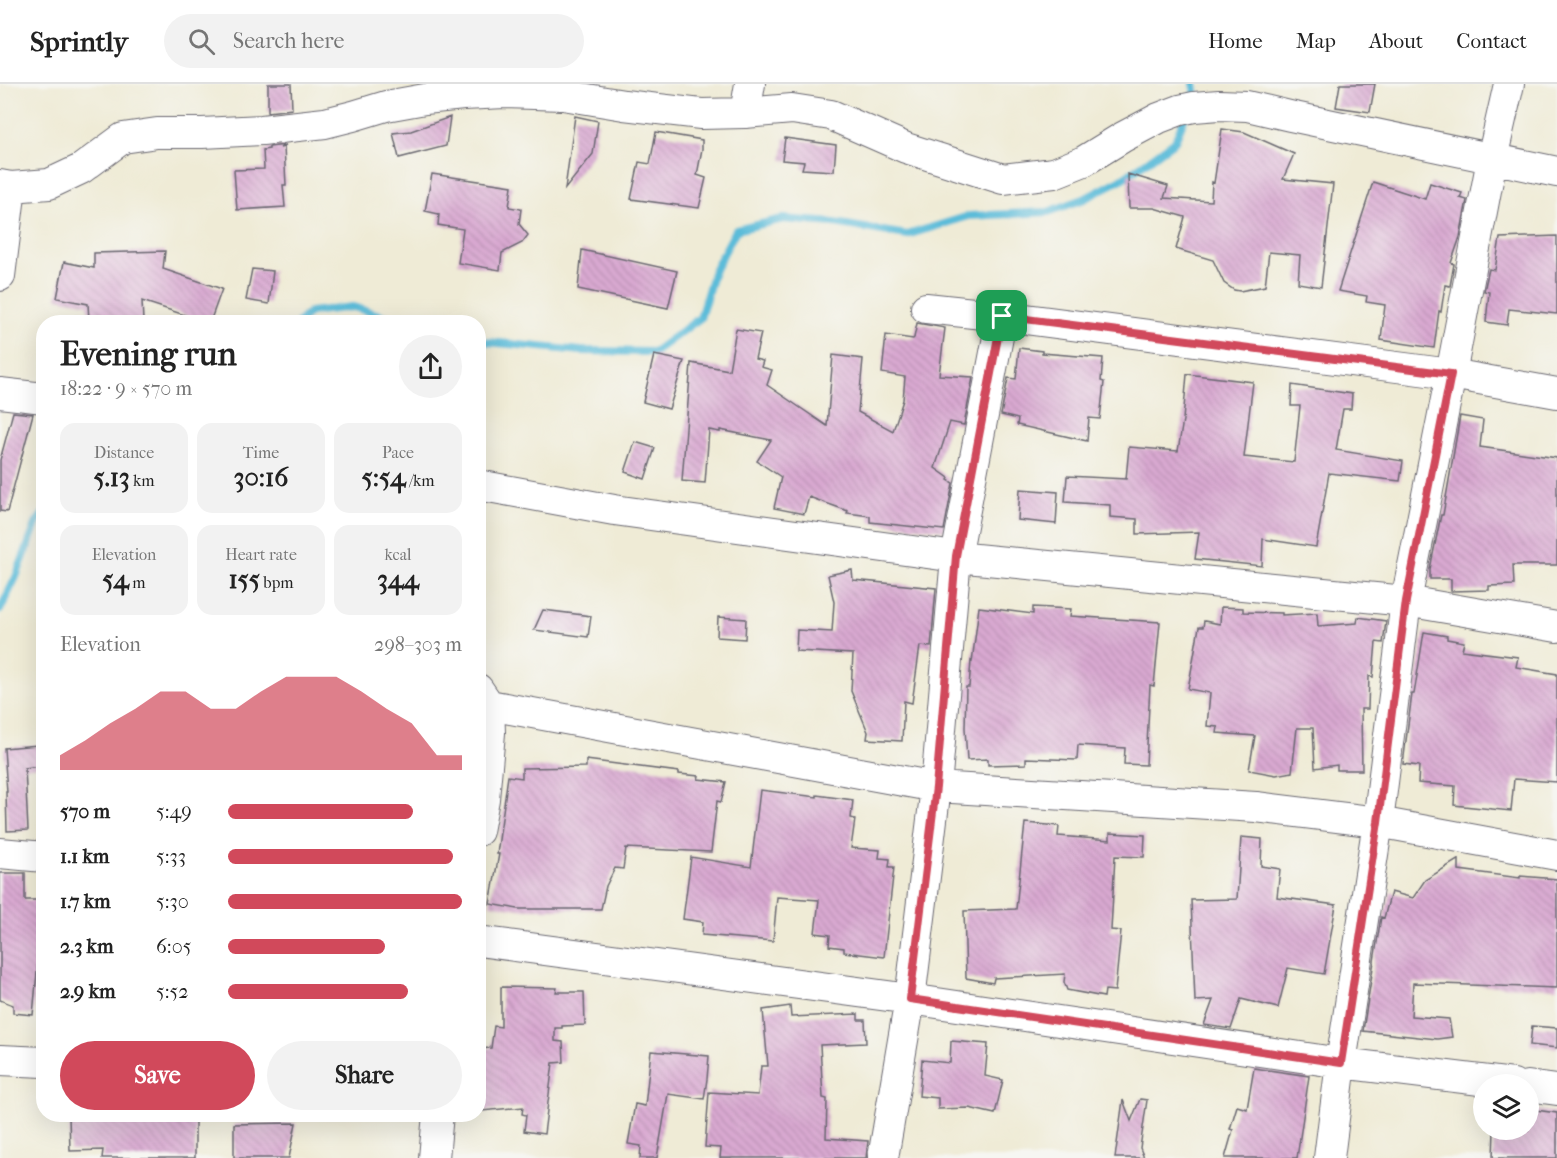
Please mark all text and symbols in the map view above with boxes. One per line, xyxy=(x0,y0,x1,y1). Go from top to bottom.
search box xyxy=(164,14,584,68)
text: Sprintly xyxy=(30,25,128,58)
icon: search xyxy=(185,25,218,58)
text: Search here xyxy=(233,28,344,54)
text: Home xyxy=(1208,29,1263,53)
text: Map xyxy=(1296,29,1336,53)
text: About xyxy=(1369,29,1423,53)
text: Contact xyxy=(1456,29,1527,53)
pin xyxy=(976,290,1027,341)
icon: arrive xyxy=(985,299,1018,332)
text: Evening run xyxy=(60,335,237,374)
button: share xyxy=(399,335,462,398)
text: 18:22 · 9 × 570 m xyxy=(60,377,192,400)
text: Distance xyxy=(94,443,154,462)
text: Time xyxy=(243,443,279,462)
text: Pace xyxy=(382,443,414,462)
text: 5.13 xyxy=(93,462,130,493)
text: 30:16 xyxy=(234,462,288,493)
text: 5:54 xyxy=(362,462,406,493)
text: km xyxy=(130,471,155,490)
text: /km xyxy=(406,471,435,490)
text: Elevation xyxy=(92,545,156,564)
text: Heart rate xyxy=(225,545,297,564)
text: kcal xyxy=(385,545,411,564)
text: 54 xyxy=(102,564,129,595)
text: 155 xyxy=(228,564,260,595)
text: 344 xyxy=(377,564,419,595)
text: m xyxy=(129,573,146,592)
text: bpm xyxy=(260,573,294,592)
text: Elevation xyxy=(60,633,141,656)
text: 298–303 m xyxy=(374,633,462,656)
text: 570 m xyxy=(60,800,110,823)
text: 5:49 xyxy=(156,800,192,823)
text: 1.1 km xyxy=(60,845,109,868)
text: 5:33 xyxy=(156,845,186,868)
text: 1.7 km xyxy=(60,890,111,913)
text: 5:30 xyxy=(156,890,189,913)
text: 2.3 km xyxy=(60,935,114,958)
text: 6:05 xyxy=(156,935,191,958)
text: 2.9 km xyxy=(60,980,116,1003)
text: 5:52 xyxy=(156,980,188,1003)
button: Save xyxy=(60,1041,255,1110)
button: Share xyxy=(267,1041,462,1110)
map controls xyxy=(1473,1074,1539,1140)
button: layers xyxy=(1473,1074,1539,1140)

